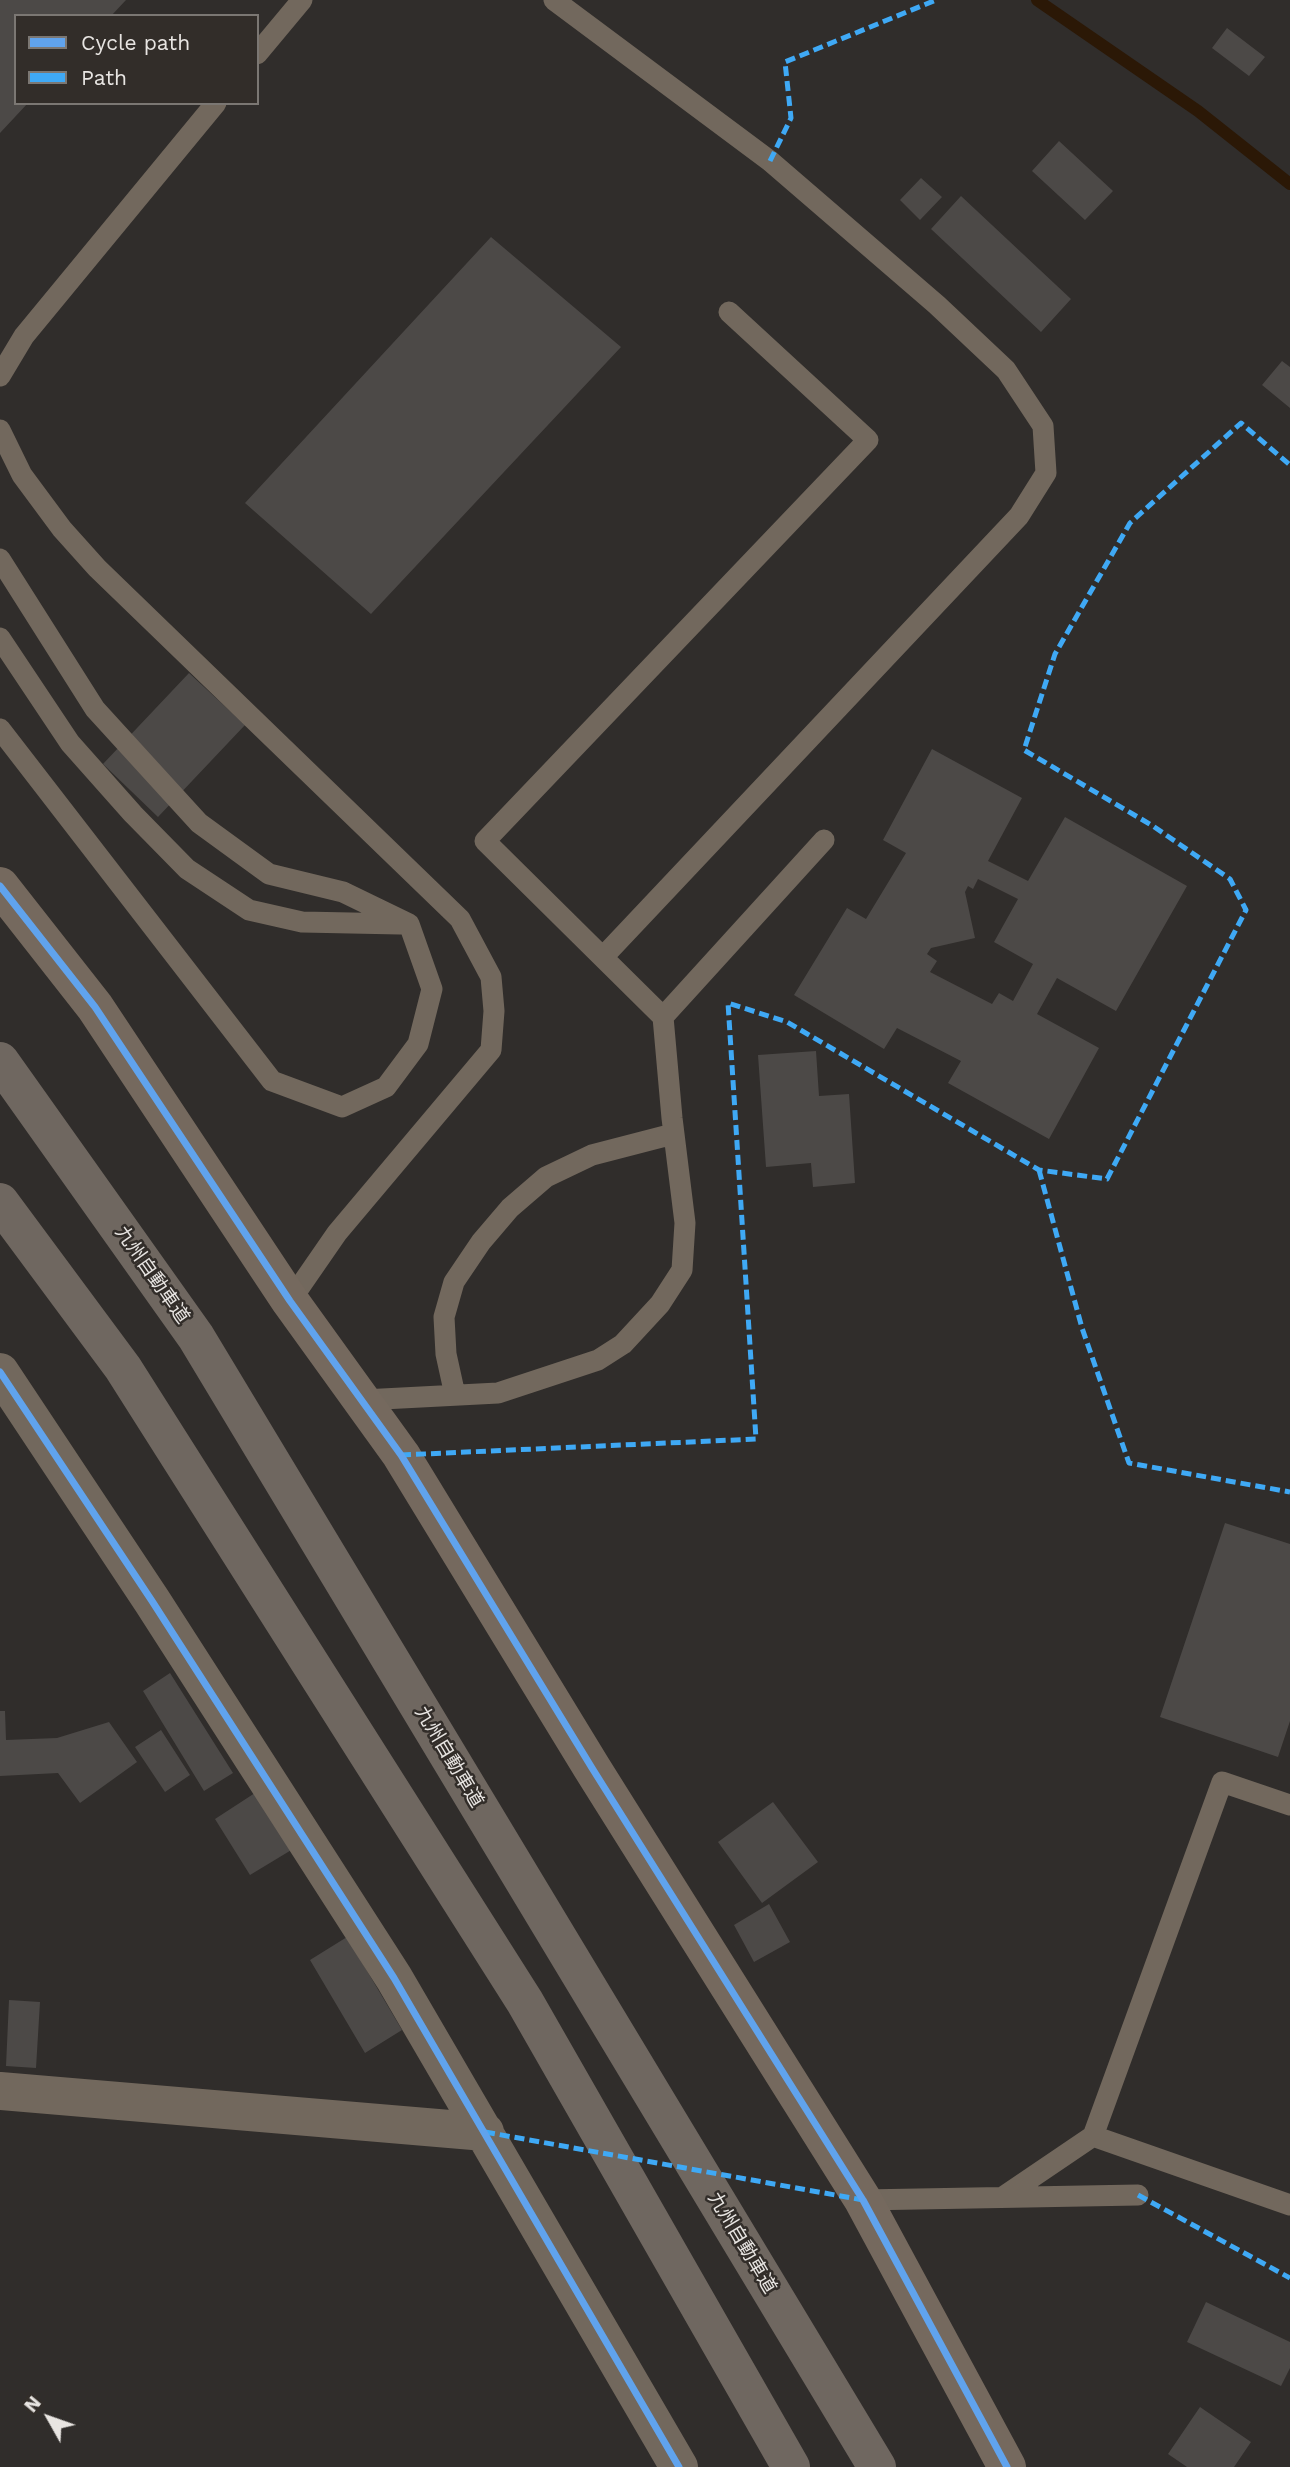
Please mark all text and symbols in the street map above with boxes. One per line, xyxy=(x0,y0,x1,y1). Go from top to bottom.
legend xyxy=(14,14,259,105)
text: Cycle path xyxy=(81,30,190,55)
text: Path xyxy=(81,65,127,90)
street label: 九州自動車道 xyxy=(110,1222,194,1328)
street label: 九州自動車道 xyxy=(410,1702,488,1812)
street label: 九州自動車道 xyxy=(703,2188,781,2298)
north arrow xyxy=(14,2383,84,2453)
text: N xyxy=(19,2391,46,2417)

